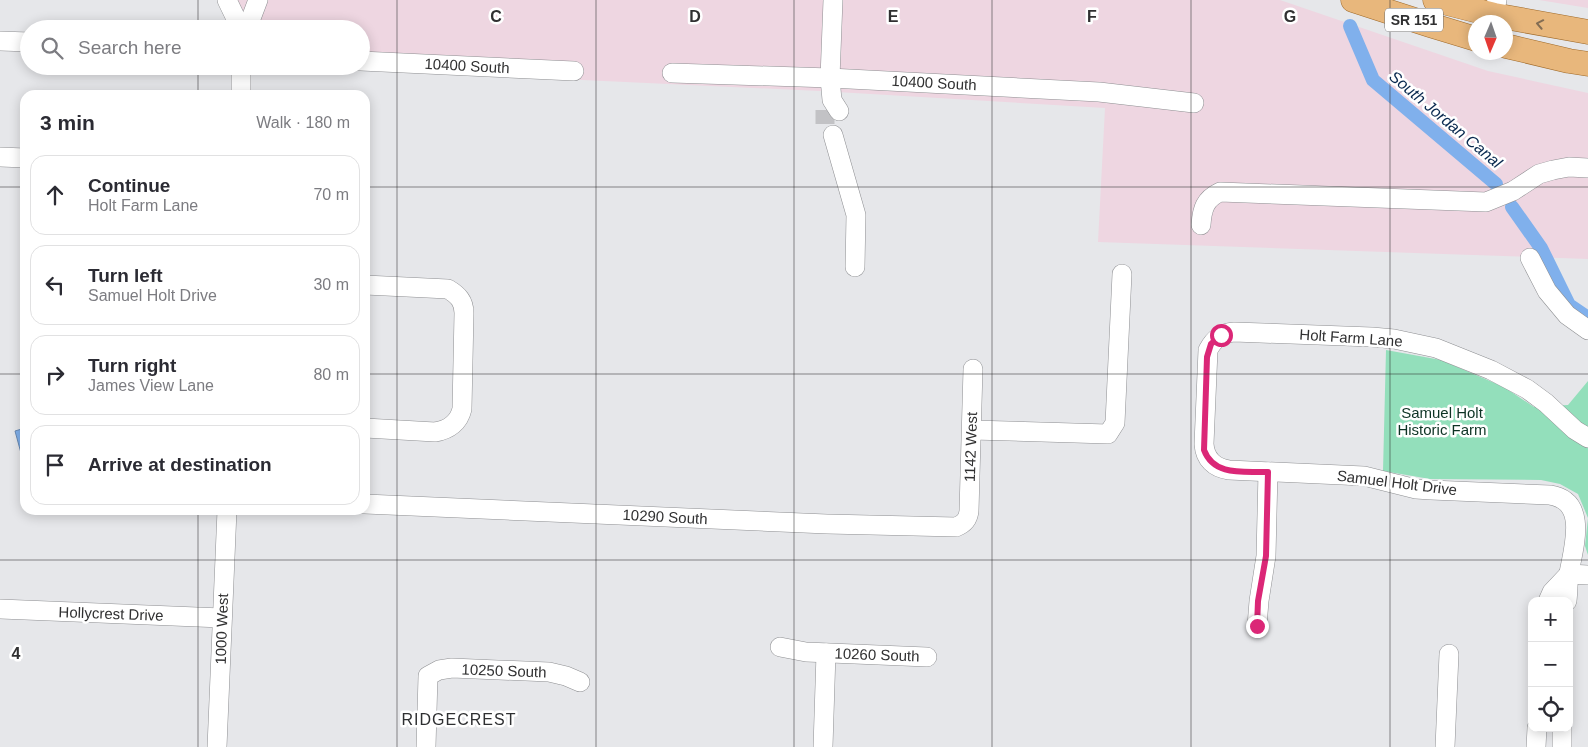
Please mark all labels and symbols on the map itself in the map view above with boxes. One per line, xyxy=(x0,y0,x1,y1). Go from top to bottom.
text: C xyxy=(490,8,502,25)
text: D xyxy=(689,8,701,25)
text: E xyxy=(888,8,899,25)
text: F xyxy=(1087,8,1097,25)
text: G xyxy=(1284,8,1296,25)
road number: SR 151 xyxy=(1385,8,1443,32)
north arrow xyxy=(1468,15,1513,60)
one-way arrow xyxy=(1536,19,1544,30)
street label: 10400 South xyxy=(424,55,510,76)
water label: South Jordan Canal xyxy=(1386,67,1506,172)
street label: 10400 South xyxy=(891,72,977,93)
route start xyxy=(1210,324,1233,347)
street label: Holt Farm Lane xyxy=(1299,325,1403,350)
park label: Samuel Holt Historic Farm xyxy=(1397,404,1487,438)
street label: 1142 West xyxy=(961,411,980,482)
street label: Samuel Holt Drive xyxy=(1336,467,1458,498)
street label: 10290 South xyxy=(622,506,708,527)
street label: 1000 West xyxy=(212,592,231,665)
street label: Hollycrest Drive xyxy=(58,603,164,624)
route end xyxy=(1246,615,1269,638)
text: 4 xyxy=(12,645,21,662)
street label: 10260 South xyxy=(834,645,920,664)
street label: 10250 South xyxy=(461,661,547,680)
district label: RIDGECREST xyxy=(402,711,516,728)

